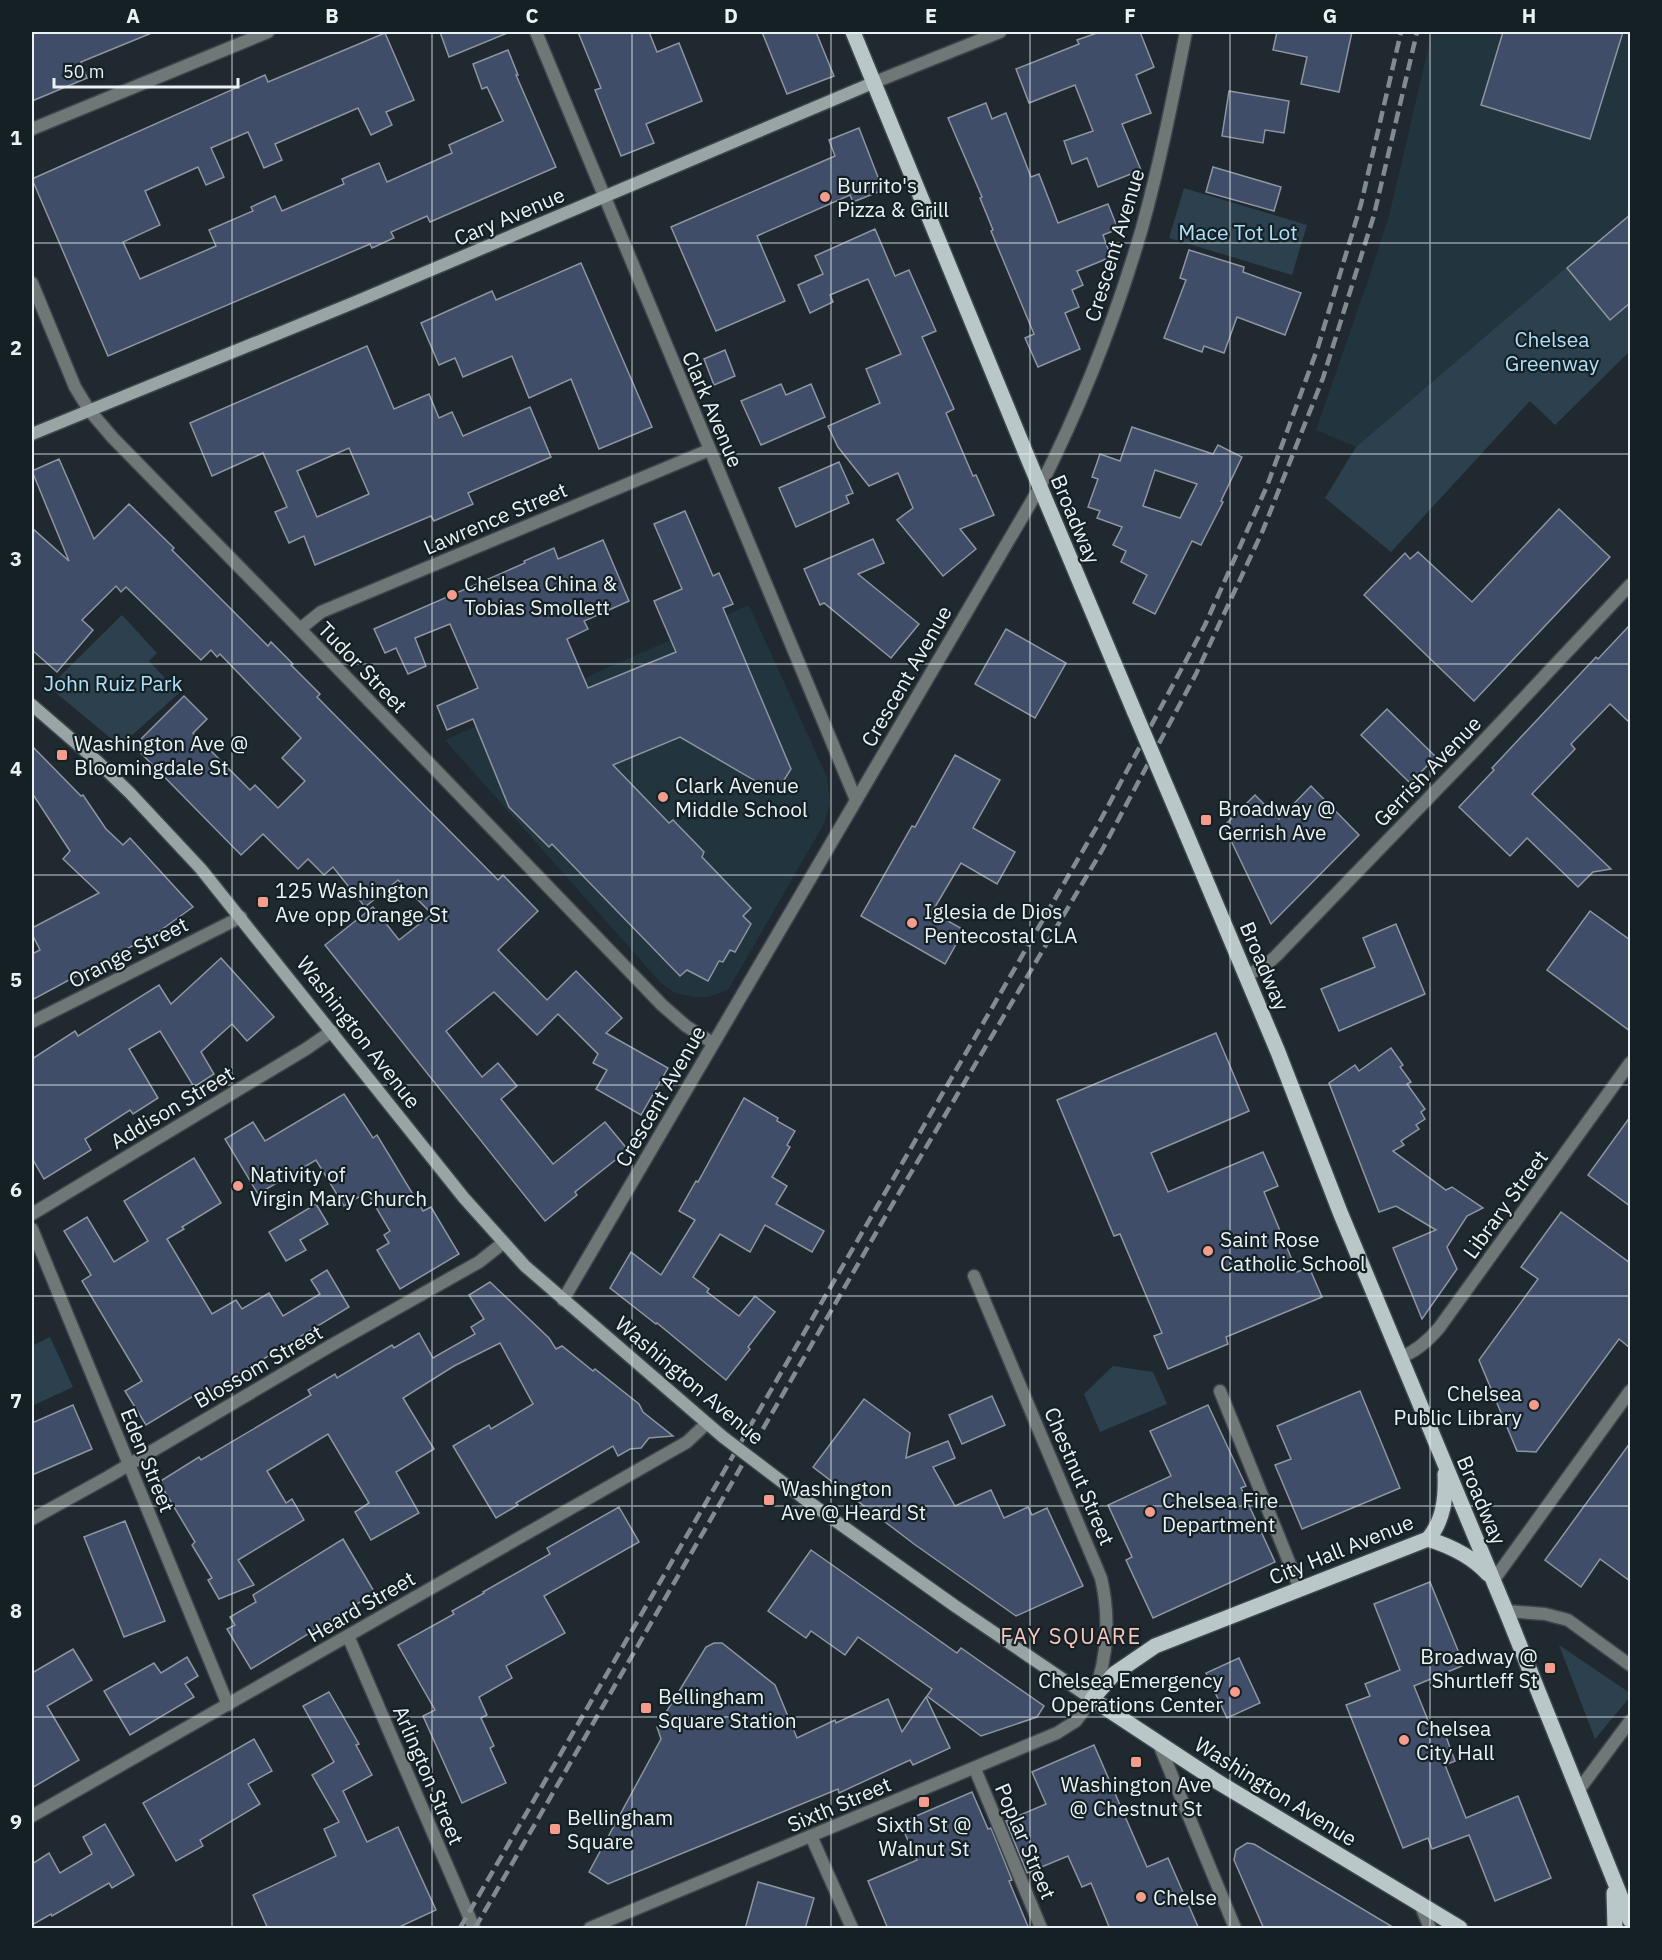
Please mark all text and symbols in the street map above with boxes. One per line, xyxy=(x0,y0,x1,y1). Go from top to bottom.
text: A xyxy=(126,2,140,29)
text: B xyxy=(325,2,339,29)
text: C xyxy=(525,2,539,29)
text: D xyxy=(724,2,738,29)
text: E xyxy=(925,2,937,29)
text: F xyxy=(1124,2,1136,29)
text: G xyxy=(1323,2,1337,29)
text: H xyxy=(1522,2,1536,29)
scale bar xyxy=(54,51,238,89)
text: 50 m xyxy=(63,60,105,83)
text: 1 xyxy=(10,124,22,151)
street label: Crescent Avenue xyxy=(1077,165,1151,325)
place label: Burrito's Pizza & Grill xyxy=(837,171,949,223)
street label: Cary Avenue xyxy=(449,180,569,252)
marker: Burrito's Pizza & Grill xyxy=(818,190,832,204)
park label: Mace Tot Lot xyxy=(1178,218,1298,246)
park label: Chelsea Greenway xyxy=(1505,325,1600,377)
text: 2 xyxy=(10,334,22,361)
street label: Clark Avenue xyxy=(676,347,750,471)
street label: Broadway xyxy=(1045,470,1107,568)
street label: Lawrence Street xyxy=(419,475,571,561)
text: 3 xyxy=(10,545,22,572)
place label: Chelsea China & Tobias Smollett xyxy=(464,569,617,621)
marker: Chelsea China & Tobias Smollett xyxy=(445,588,459,602)
street label: Crescent Avenue xyxy=(854,600,958,752)
street label: Tudor Street xyxy=(312,615,414,719)
park label: John Ruiz Park xyxy=(43,669,183,697)
street label: Gerrish Avenue xyxy=(1367,709,1487,833)
place label: Washington Ave @ Bloomingdale St xyxy=(74,729,248,781)
marker: Washington Ave @ Bloomingdale St xyxy=(55,748,69,762)
text: 4 xyxy=(10,755,22,782)
place label: Clark Avenue Middle School xyxy=(675,771,808,823)
marker: Clark Avenue Middle School xyxy=(656,790,670,804)
place label: Broadway @ Gerrish Ave xyxy=(1218,794,1336,846)
marker: Broadway @ Gerrish Ave xyxy=(1199,813,1213,827)
place label: 125 Washington Ave opp Orange St xyxy=(275,876,448,928)
marker: 125 Washington Ave opp Orange St xyxy=(256,895,270,909)
place label: Iglesia de Dios Pentecostal CLA xyxy=(924,897,1078,949)
street label: Orange Street xyxy=(63,910,193,994)
marker: Iglesia de Dios Pentecostal CLA xyxy=(905,916,919,930)
street label: Broadway xyxy=(1234,917,1296,1015)
street label: Washington Avenue xyxy=(291,950,427,1114)
text: 5 xyxy=(10,966,22,993)
street label: Crescent Avenue xyxy=(608,1020,712,1172)
street label: Addison Street xyxy=(105,1059,239,1155)
street label: Library Street xyxy=(1456,1144,1554,1264)
place label: Nativity of Virgin Mary Church xyxy=(250,1160,427,1212)
text: 6 xyxy=(10,1176,22,1203)
marker: Nativity of Virgin Mary Church xyxy=(231,1179,245,1193)
place label: Saint Rose Catholic School xyxy=(1220,1225,1366,1277)
marker: Saint Rose Catholic School xyxy=(1201,1244,1215,1258)
street label: Washington Avenue xyxy=(610,1309,770,1451)
street label: Blossom Street xyxy=(189,1318,327,1414)
place label: Chelsea Public Library xyxy=(1394,1379,1523,1431)
text: 7 xyxy=(10,1387,22,1414)
marker: Chelsea Public Library xyxy=(1527,1398,1541,1412)
street label: Chestnut Street xyxy=(1038,1403,1122,1549)
street label: Eden Street xyxy=(114,1404,182,1516)
street label: Broadway xyxy=(1451,1451,1513,1549)
place label: Washington Ave @ Heard St xyxy=(781,1474,926,1526)
place label: Chelsea Fire Department xyxy=(1162,1486,1278,1538)
marker: Washington Ave @ Heard St xyxy=(762,1493,776,1507)
marker: Chelsea Fire Department xyxy=(1143,1505,1157,1519)
street label: City Hall Avenue xyxy=(1265,1507,1417,1591)
street label: Heard Street xyxy=(302,1564,420,1648)
text: 8 xyxy=(10,1597,22,1624)
district label: FAY SQUARE xyxy=(1000,1621,1142,1650)
place label: Broadway @ Shurtleff St xyxy=(1420,1642,1538,1694)
marker: Broadway @ Shurtleff St xyxy=(1543,1661,1557,1675)
place label: Chelsea Emergency Operations Center xyxy=(1038,1666,1224,1718)
place label: Bellingham Square Station xyxy=(658,1682,797,1734)
marker: Chelsea Emergency Operations Center xyxy=(1228,1685,1242,1699)
street label: Arlington Street xyxy=(387,1701,471,1849)
marker: Bellingham Square Station xyxy=(639,1701,653,1715)
place label: Chelsea City Hall xyxy=(1416,1714,1495,1766)
street label: Washington Avenue xyxy=(1190,1730,1362,1852)
marker: Chelsea City Hall xyxy=(1397,1733,1411,1747)
marker: Washington Ave @ Chestnut St xyxy=(1129,1755,1143,1769)
street label: Sixth Street xyxy=(783,1770,895,1838)
place label: Washington Ave @ Chestnut St xyxy=(1061,1770,1211,1822)
street label: Poplar Street xyxy=(989,1779,1063,1903)
marker: Sixth St @ Walnut St xyxy=(917,1795,931,1809)
place label: Bellingham Square xyxy=(567,1803,673,1855)
text: 9 xyxy=(10,1808,22,1835)
place label: Sixth St @ Walnut St xyxy=(876,1810,972,1862)
marker: Bellingham Square xyxy=(548,1822,562,1836)
place label: Chelse xyxy=(1153,1883,1217,1911)
marker: Chelse xyxy=(1134,1890,1148,1904)

